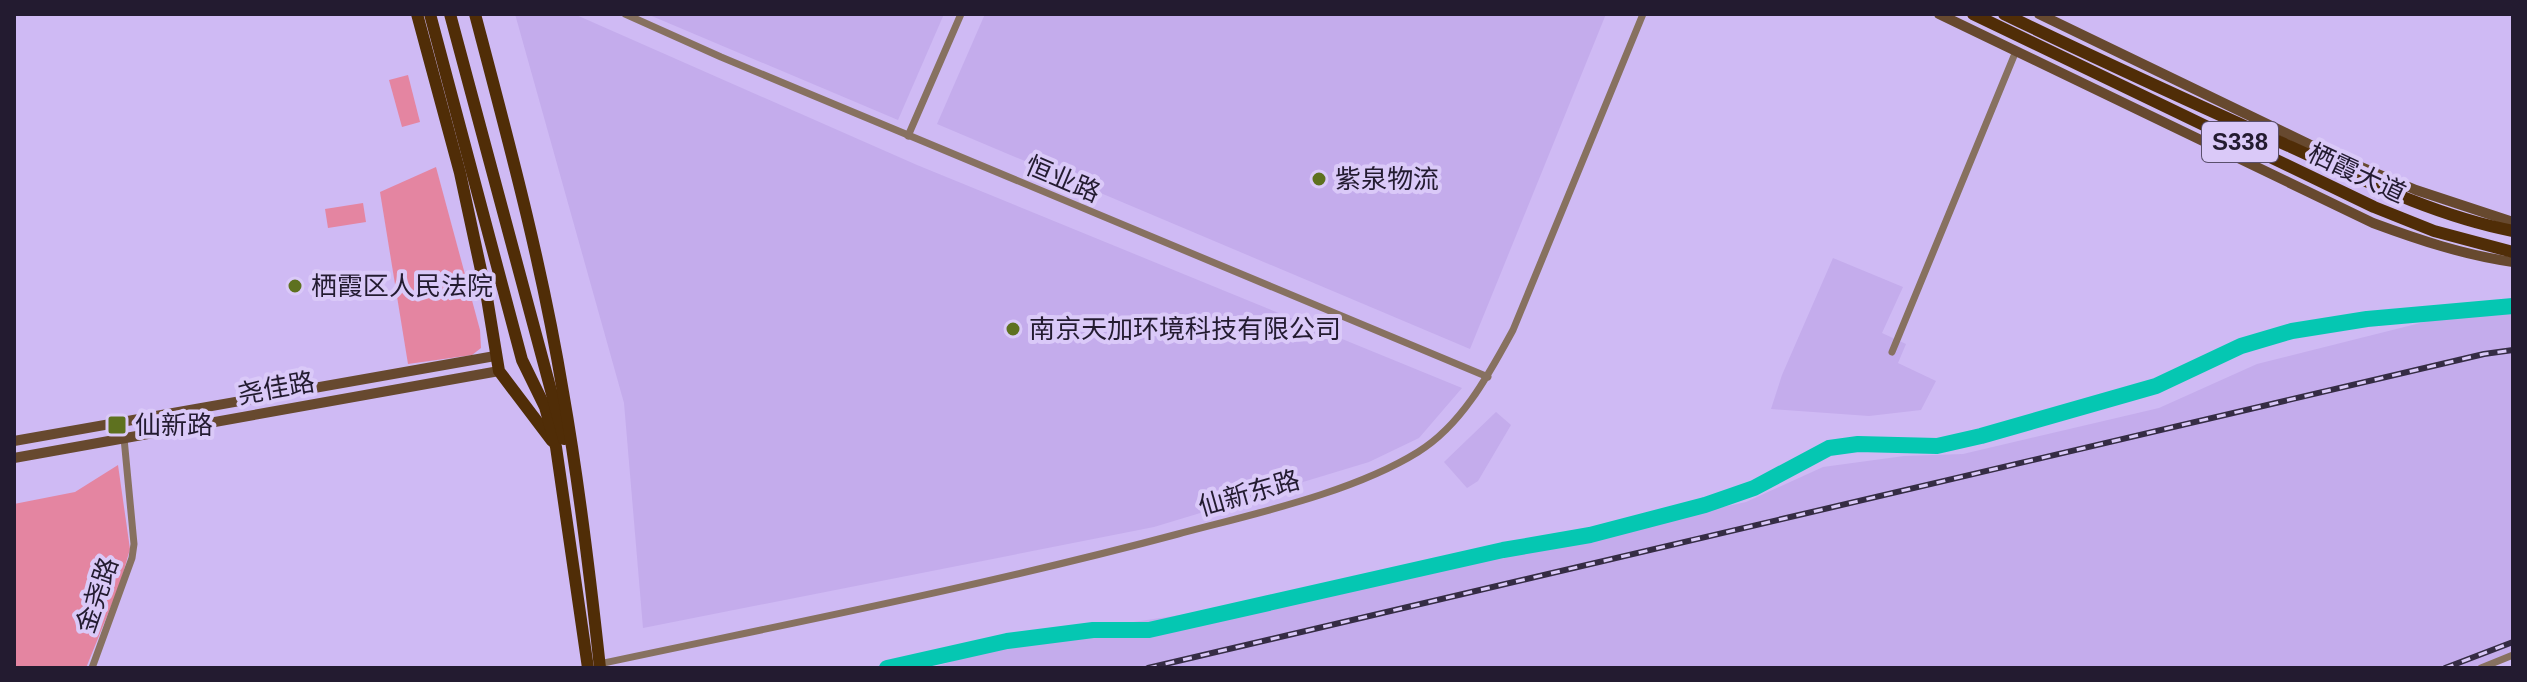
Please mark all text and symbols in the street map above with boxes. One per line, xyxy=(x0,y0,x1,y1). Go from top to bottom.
road number: S338 xyxy=(2202,122,2278,162)
street label: 栖霞大道 xyxy=(2304,137,2410,209)
street label: 恒业路 xyxy=(1021,150,1105,208)
place label: 紫泉物流 xyxy=(1335,164,1439,194)
marker: 紫泉物流 xyxy=(1310,170,1328,188)
place label: 栖霞区人民法院 xyxy=(311,271,493,301)
marker: 栖霞区人民法院 xyxy=(286,277,304,295)
place label: 南京天加环境科技有限公司 xyxy=(1029,314,1341,344)
marker: 南京天加环境科技有限公司 xyxy=(1004,320,1022,338)
street label: 尧佳路 xyxy=(235,366,317,410)
place label: 仙新路 xyxy=(135,410,213,440)
marker: 仙新路 xyxy=(106,414,128,436)
street label: 仙新东路 xyxy=(1195,464,1303,522)
street label: 金尧路 xyxy=(70,553,124,637)

